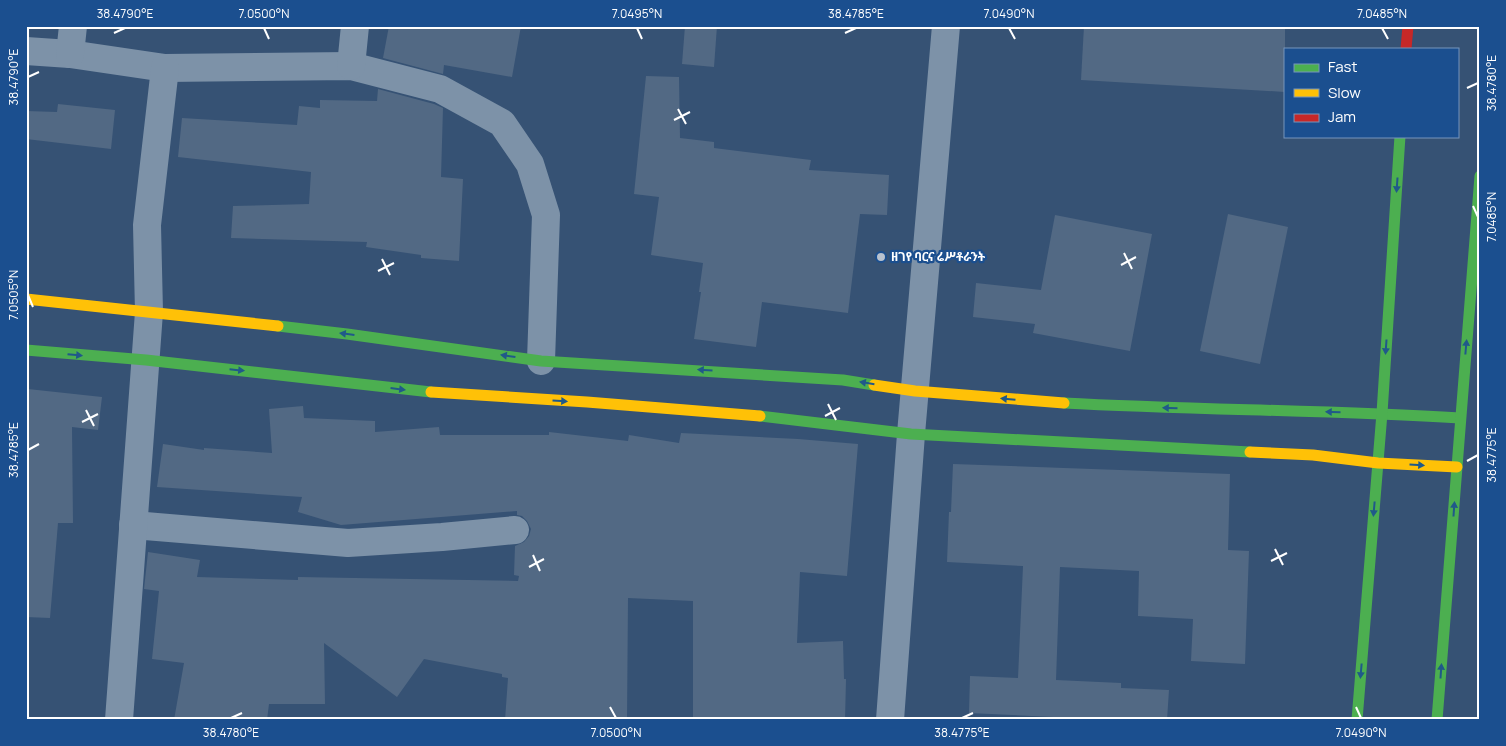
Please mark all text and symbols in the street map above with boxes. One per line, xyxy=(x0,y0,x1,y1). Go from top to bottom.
text: 38.4790°E xyxy=(97,5,154,22)
text: 7.0500°N xyxy=(239,5,289,22)
text: 7.0495°N xyxy=(612,5,662,22)
text: 38.4785°E xyxy=(828,5,884,22)
text: 7.0490°N xyxy=(984,5,1034,22)
text: 7.0485°N xyxy=(1357,5,1407,22)
text: 38.4790°E xyxy=(5,48,22,105)
legend xyxy=(1284,48,1458,138)
text: 38.4780°E xyxy=(1483,55,1500,111)
text: Fast xyxy=(1328,56,1357,77)
text: Slow xyxy=(1328,82,1361,103)
text: Jam xyxy=(1328,106,1356,127)
one-way arrow xyxy=(1393,177,1401,193)
text: 7.0485°N xyxy=(1483,192,1500,242)
place label: ዘገየ ባርና ሬሥቶራንት xyxy=(891,248,986,265)
marker: ዘገየ ባርና ሬሥቶራንት xyxy=(875,251,887,263)
text: 7.0505°N xyxy=(5,270,22,320)
one-way arrow xyxy=(339,330,355,338)
one-way arrow xyxy=(1382,339,1390,355)
one-way arrow xyxy=(1462,339,1470,355)
one-way arrow xyxy=(67,351,83,359)
one-way arrow xyxy=(500,352,516,360)
one-way arrow xyxy=(229,366,245,374)
one-way arrow xyxy=(696,366,712,374)
one-way arrow xyxy=(858,379,874,387)
one-way arrow xyxy=(390,385,406,393)
one-way arrow xyxy=(1000,395,1016,403)
one-way arrow xyxy=(552,397,568,405)
one-way arrow xyxy=(1162,404,1178,412)
one-way arrow xyxy=(1325,408,1341,416)
text: 38.4785°E xyxy=(5,422,22,478)
text: 38.4775°E xyxy=(1483,427,1500,483)
one-way arrow xyxy=(1409,462,1425,470)
one-way arrow xyxy=(1369,501,1377,517)
one-way arrow xyxy=(1450,501,1458,517)
one-way arrow xyxy=(1356,663,1364,679)
one-way arrow xyxy=(1437,663,1445,679)
text: 38.4780°E xyxy=(203,724,259,741)
text: 7.0500°N xyxy=(591,724,641,741)
text: 38.4775°E xyxy=(934,724,990,741)
text: 7.0490°N xyxy=(1336,724,1386,741)

